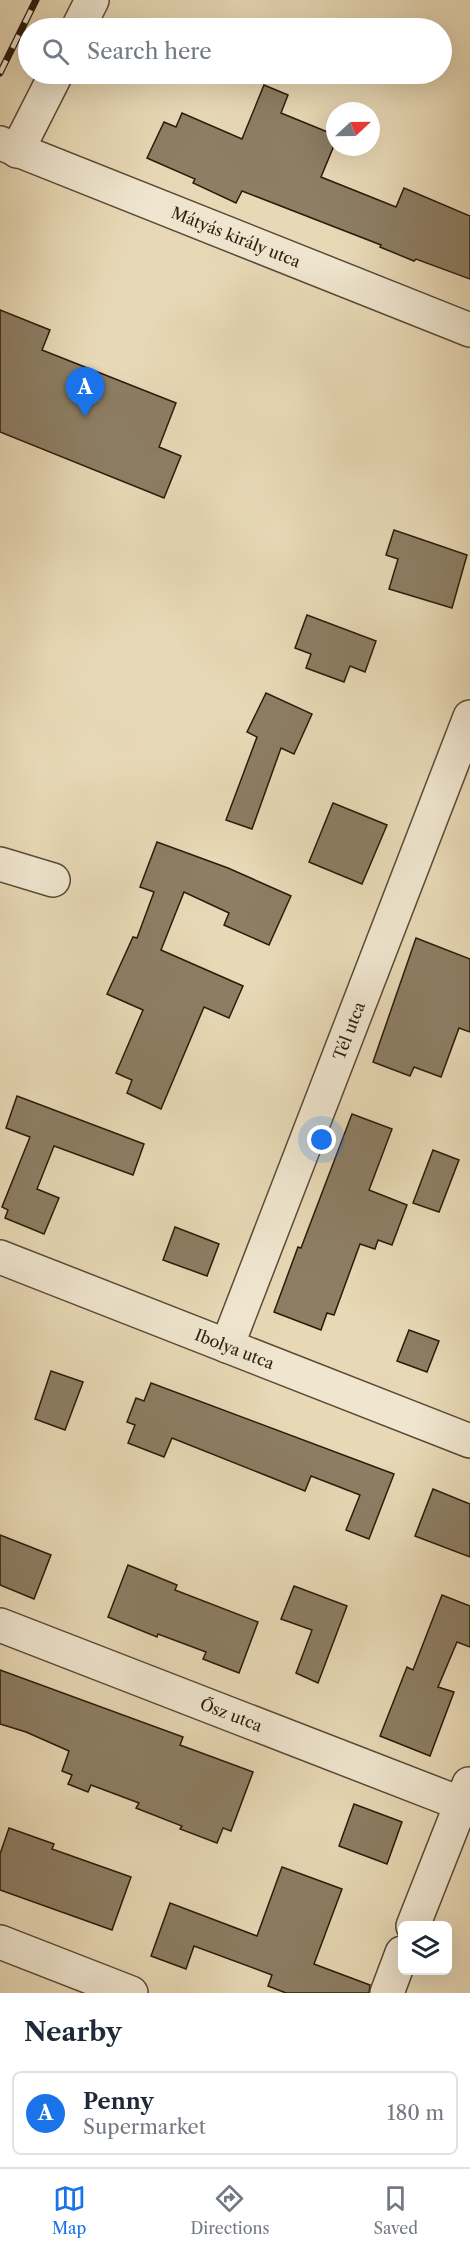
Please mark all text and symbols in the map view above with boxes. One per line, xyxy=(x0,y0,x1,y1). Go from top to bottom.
search box xyxy=(18,18,452,84)
icon: search xyxy=(39,35,72,68)
text: Search here xyxy=(87,38,212,65)
north arrow xyxy=(326,102,380,156)
street label: Mátyás király utca xyxy=(169,202,304,272)
pin: A xyxy=(66,368,104,417)
street label: Tél utca xyxy=(329,998,369,1063)
your location xyxy=(307,1125,336,1154)
street label: Ibolya utca xyxy=(192,1324,278,1374)
street label: Ősz utca xyxy=(197,1693,266,1736)
map controls xyxy=(398,1921,452,1975)
button: layers xyxy=(398,1921,452,1975)
text: Nearby xyxy=(24,2016,122,2048)
text: Penny xyxy=(83,2088,154,2115)
text: A xyxy=(38,2101,53,2125)
text: 180 m xyxy=(387,2101,444,2125)
text: Supermarket xyxy=(83,2115,206,2139)
tab: Map xyxy=(52,2182,86,2238)
tab: Directions xyxy=(190,2182,269,2238)
tab: Saved xyxy=(374,2182,418,2238)

